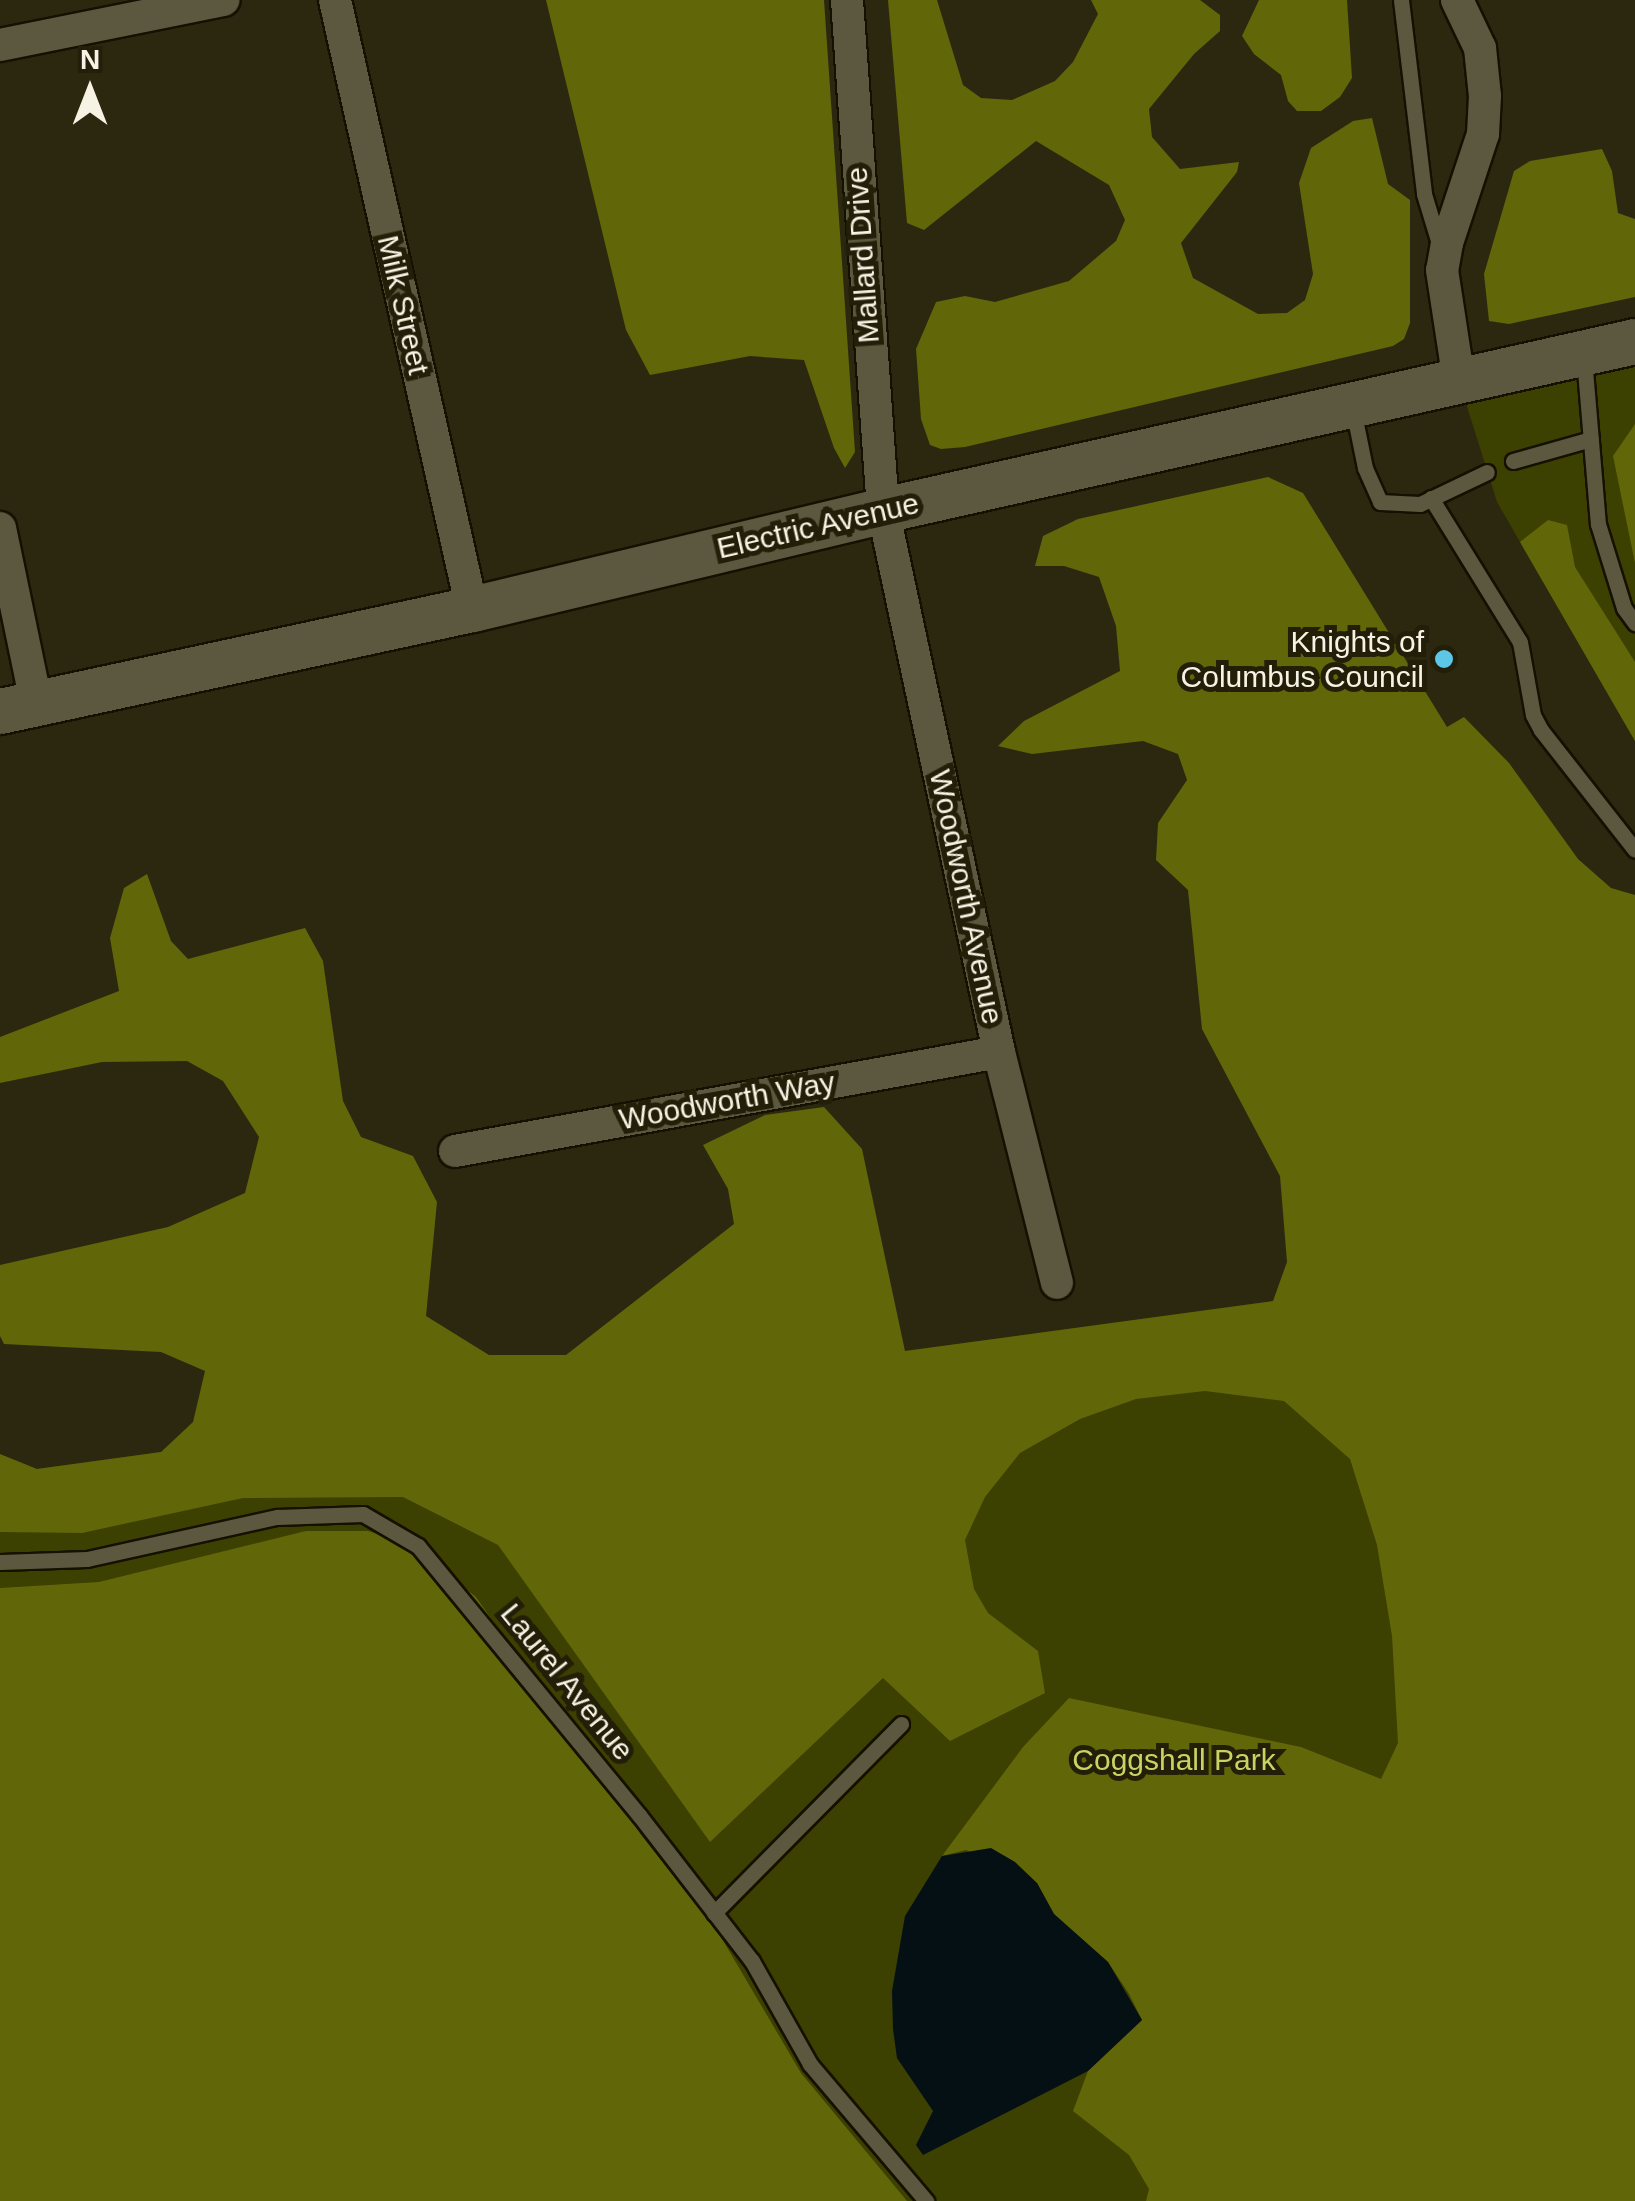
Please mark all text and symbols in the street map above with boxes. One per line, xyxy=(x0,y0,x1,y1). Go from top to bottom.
north arrow xyxy=(40,40,140,140)
text: N xyxy=(80,44,100,75)
street label: Mallard Drive xyxy=(839,166,887,344)
street label: Milk Street xyxy=(370,232,436,378)
street label: Electric Avenue xyxy=(713,485,923,567)
place label: Knights of Columbus Council xyxy=(1181,624,1424,694)
marker: Knights of Columbus Council xyxy=(1433,648,1455,670)
street label: Woodworth Avenue xyxy=(921,766,1011,1028)
street label: Woodworth Way xyxy=(616,1064,838,1138)
street label: Laurel Avenue xyxy=(492,1596,642,1768)
park label: Coggshall Park xyxy=(1072,1742,1276,1778)

